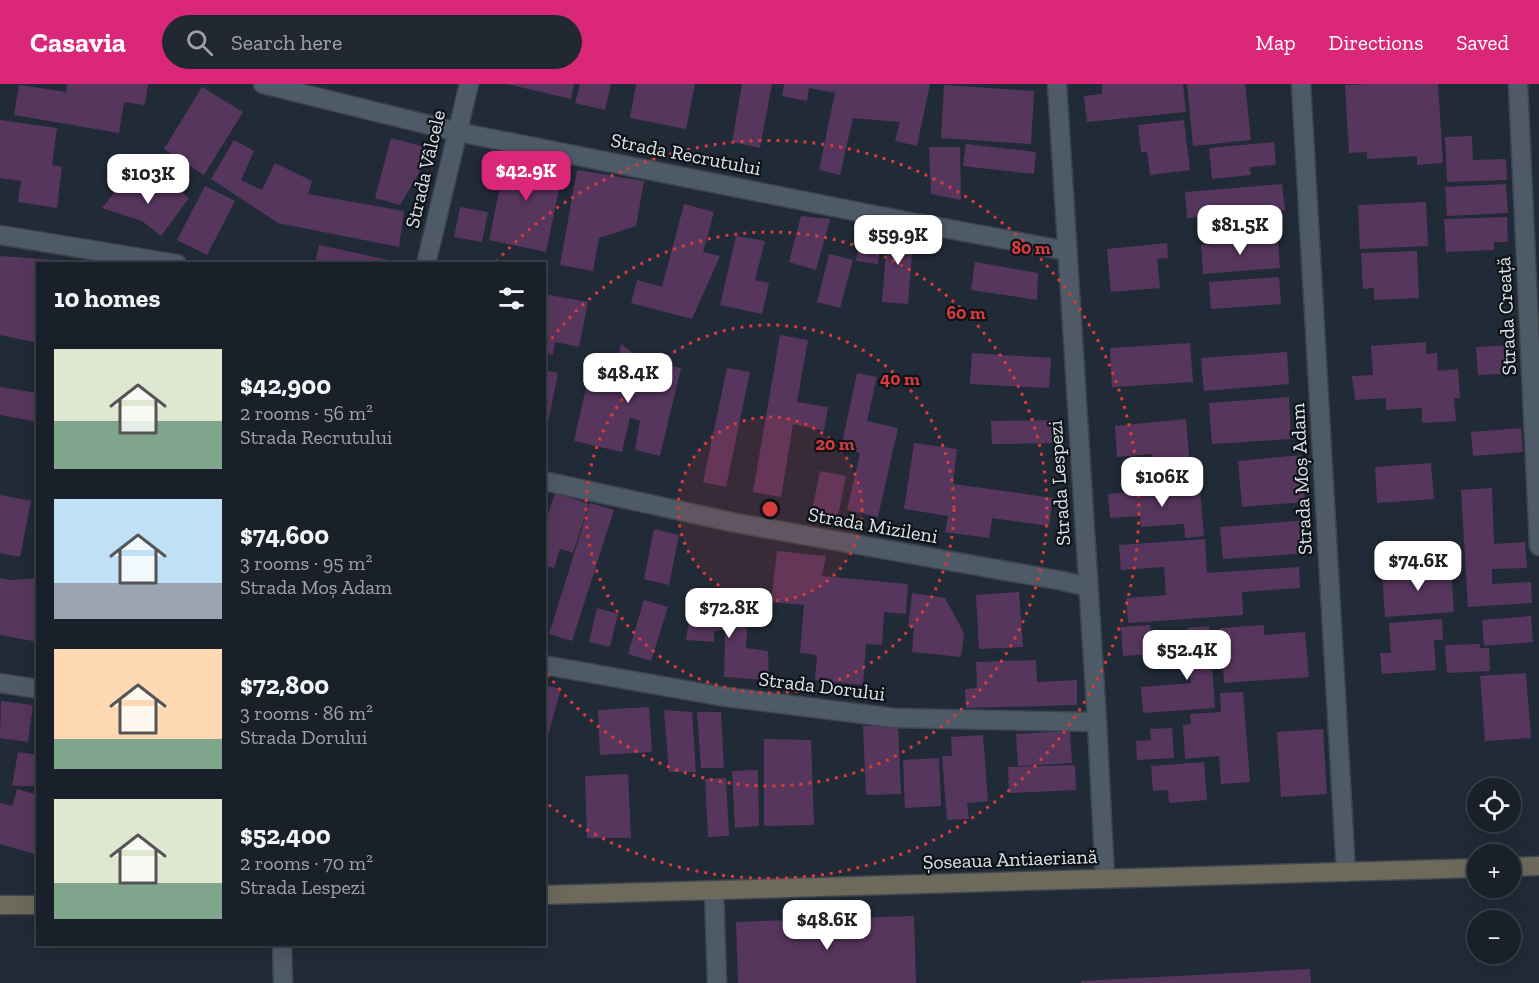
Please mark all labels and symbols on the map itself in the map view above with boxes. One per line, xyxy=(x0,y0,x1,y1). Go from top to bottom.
street label: Strada Vâlcele xyxy=(400,108,450,230)
street label: Strada Recrutului xyxy=(609,128,764,180)
pin: $42.9K xyxy=(477,151,575,202)
pin: $103K xyxy=(106,154,190,205)
pin: $81.5K xyxy=(1191,205,1289,256)
pin: $59.9K xyxy=(849,215,947,266)
text: 80 m xyxy=(1011,237,1051,259)
street label: Strada Creață xyxy=(1491,256,1521,376)
text: 60 m xyxy=(946,302,986,324)
pin: $48.4K xyxy=(579,353,677,404)
text: 40 m xyxy=(880,368,920,390)
street label: Strada Moș Adam xyxy=(1285,402,1317,556)
street label: Strada Lespezi xyxy=(1043,419,1075,547)
text: 20 m xyxy=(815,433,855,455)
pin: $106K xyxy=(1120,457,1204,508)
centre of rings xyxy=(760,499,780,519)
street label: Strada Mizileni xyxy=(806,502,940,548)
pin: $74.6K xyxy=(1369,541,1467,592)
pin: $72.8K xyxy=(680,588,778,639)
pin: $52.4K xyxy=(1138,630,1236,681)
street label: Strada Dorului xyxy=(757,666,887,706)
street label: Șoseaua Antiaeriană xyxy=(922,844,1098,874)
pin: $48.6K xyxy=(778,900,876,951)

